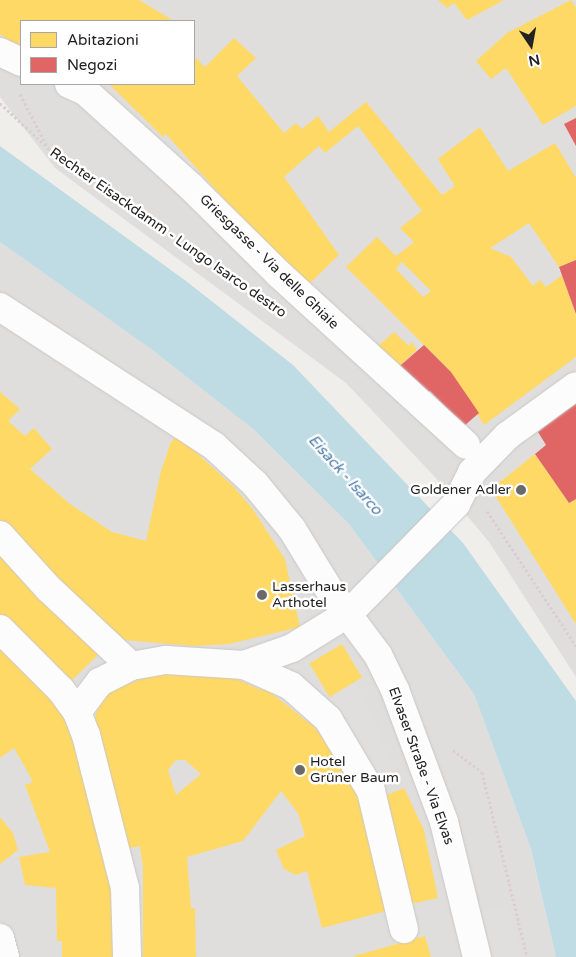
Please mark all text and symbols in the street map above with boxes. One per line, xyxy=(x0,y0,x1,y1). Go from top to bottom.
legend xyxy=(20,20,195,85)
north arrow xyxy=(506,20,556,70)
text: Abitazioni xyxy=(67,31,139,49)
text: N xyxy=(527,51,541,70)
text: Negozi xyxy=(67,56,117,74)
street label: Rechter Eisackdamm - Lungo Isarco destro xyxy=(46,144,290,322)
street label: Griesgasse - Via delle Ghiaie xyxy=(196,191,342,333)
water label: Eisack - Isarco xyxy=(304,431,386,519)
place label: Goldener Adler xyxy=(410,482,511,498)
marker: Goldener Adler xyxy=(515,484,527,496)
place label: Lasserhaus Arthotel xyxy=(272,579,346,612)
marker: Lasserhaus Arthotel xyxy=(256,589,268,601)
street label: Elvaser Straße - Via Elvas xyxy=(385,685,457,847)
place label: Hotel Grüner Baum xyxy=(310,754,399,786)
marker: Hotel Grüner Baum xyxy=(294,764,306,776)

